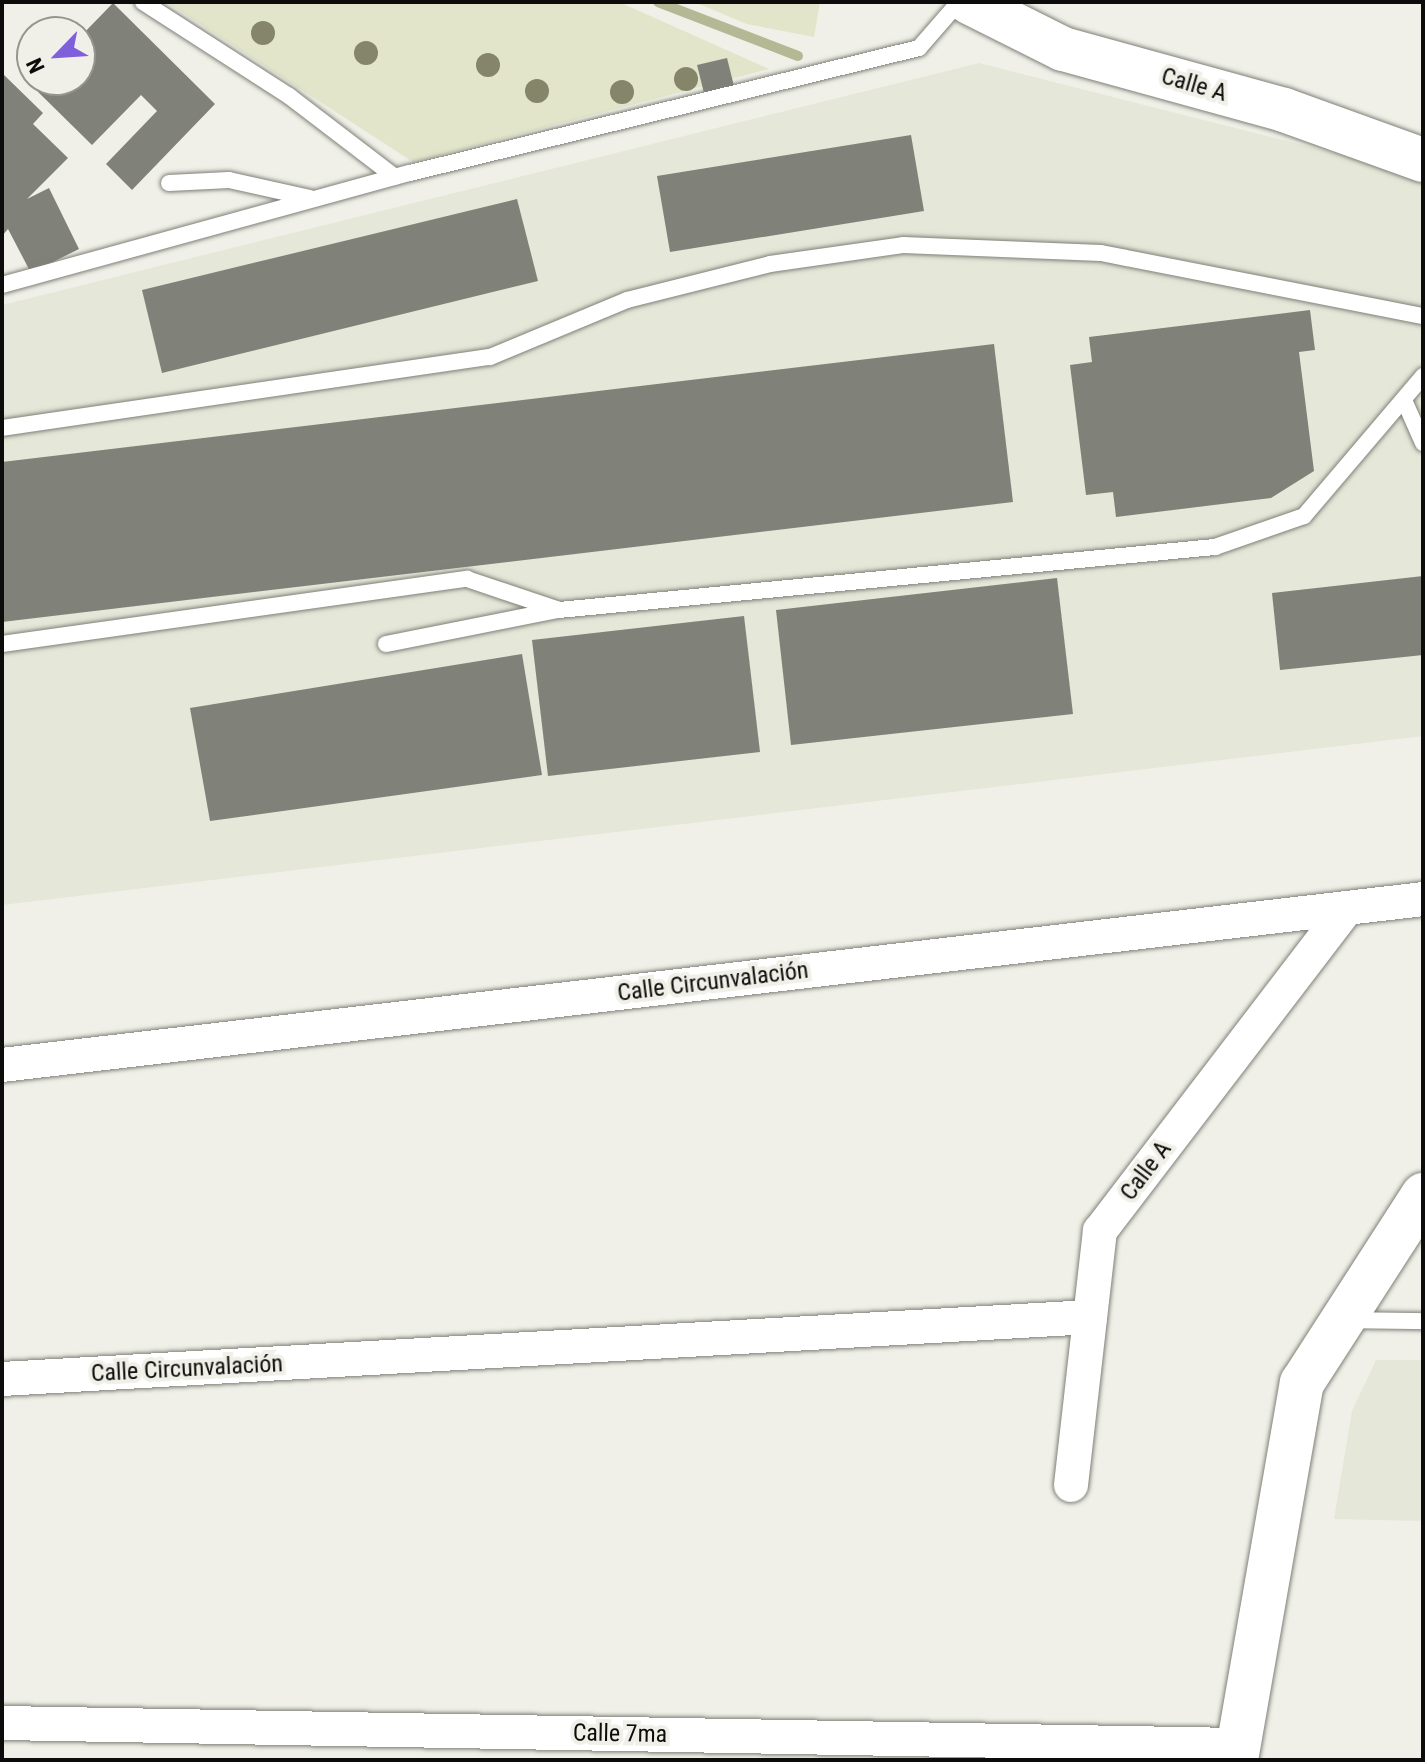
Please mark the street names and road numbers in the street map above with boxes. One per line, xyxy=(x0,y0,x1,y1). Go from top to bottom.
street label: Calle A xyxy=(1158,62,1230,108)
street label: Calle Circunvalación xyxy=(616,956,810,1008)
street label: Calle A xyxy=(1114,1136,1178,1206)
street label: Calle Circunvalación xyxy=(90,1350,284,1388)
street label: Calle 7ma xyxy=(573,1719,667,1749)

